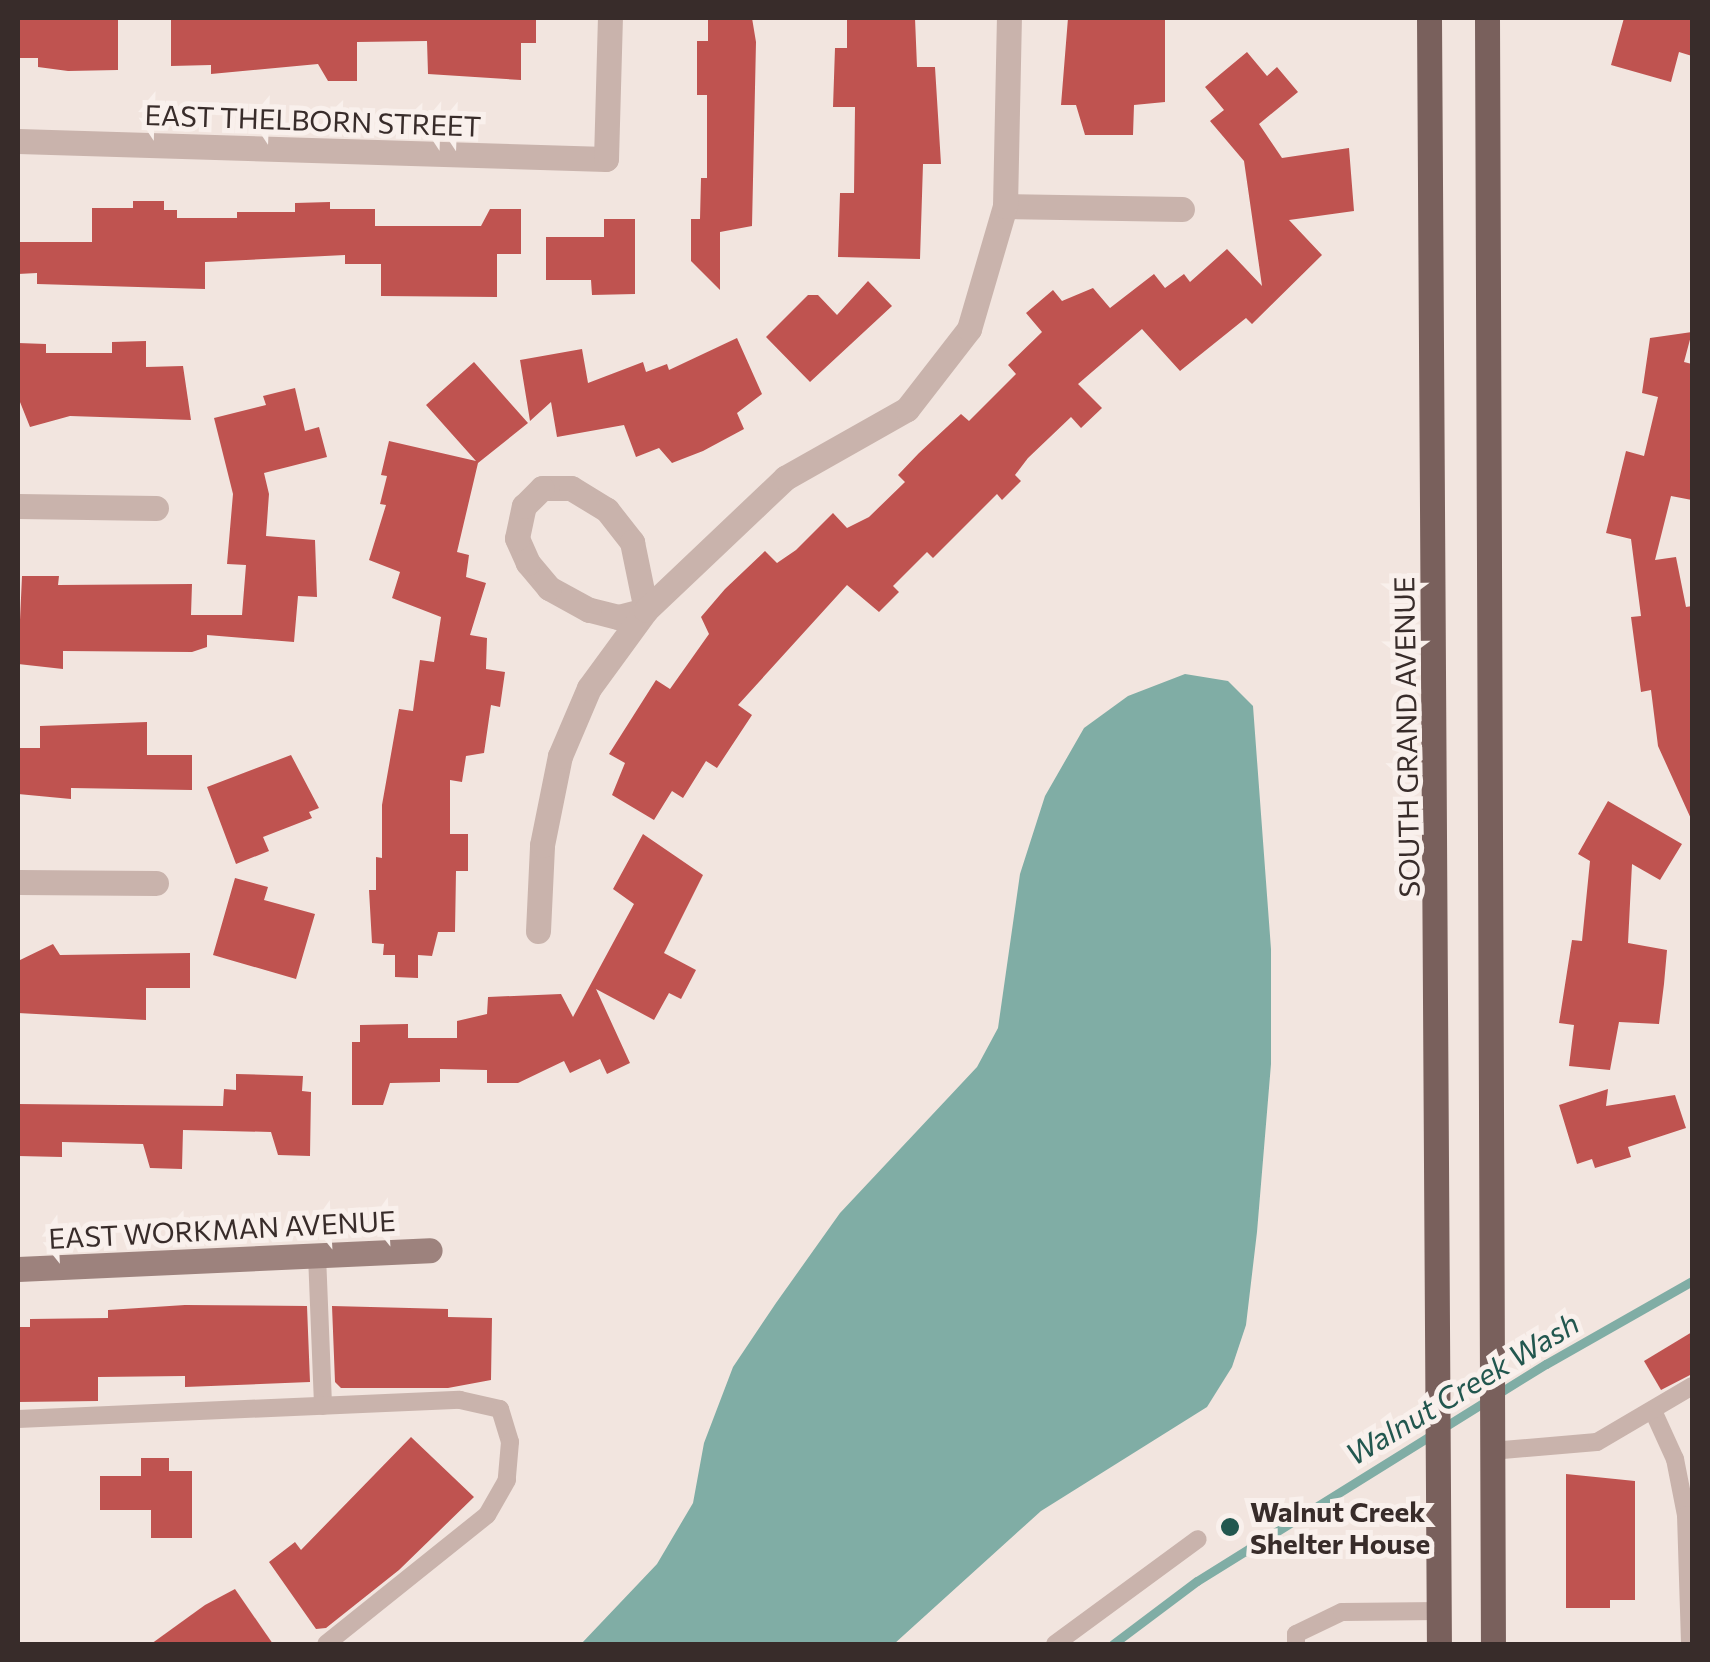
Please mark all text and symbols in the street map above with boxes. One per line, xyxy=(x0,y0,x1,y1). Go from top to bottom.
street label: EAST THELBORN STREET xyxy=(144,97,482,143)
street label: SOUTH GRAND AVENUE xyxy=(1386,576,1426,898)
street label: EAST WORKMAN AVENUE xyxy=(48,1203,396,1255)
water label: Walnut Creek Wash xyxy=(1339,1304,1585,1472)
place label: Walnut Creek Shelter House xyxy=(1250,1494,1430,1560)
marker: Walnut Creek Shelter House xyxy=(1219,1516,1241,1538)

